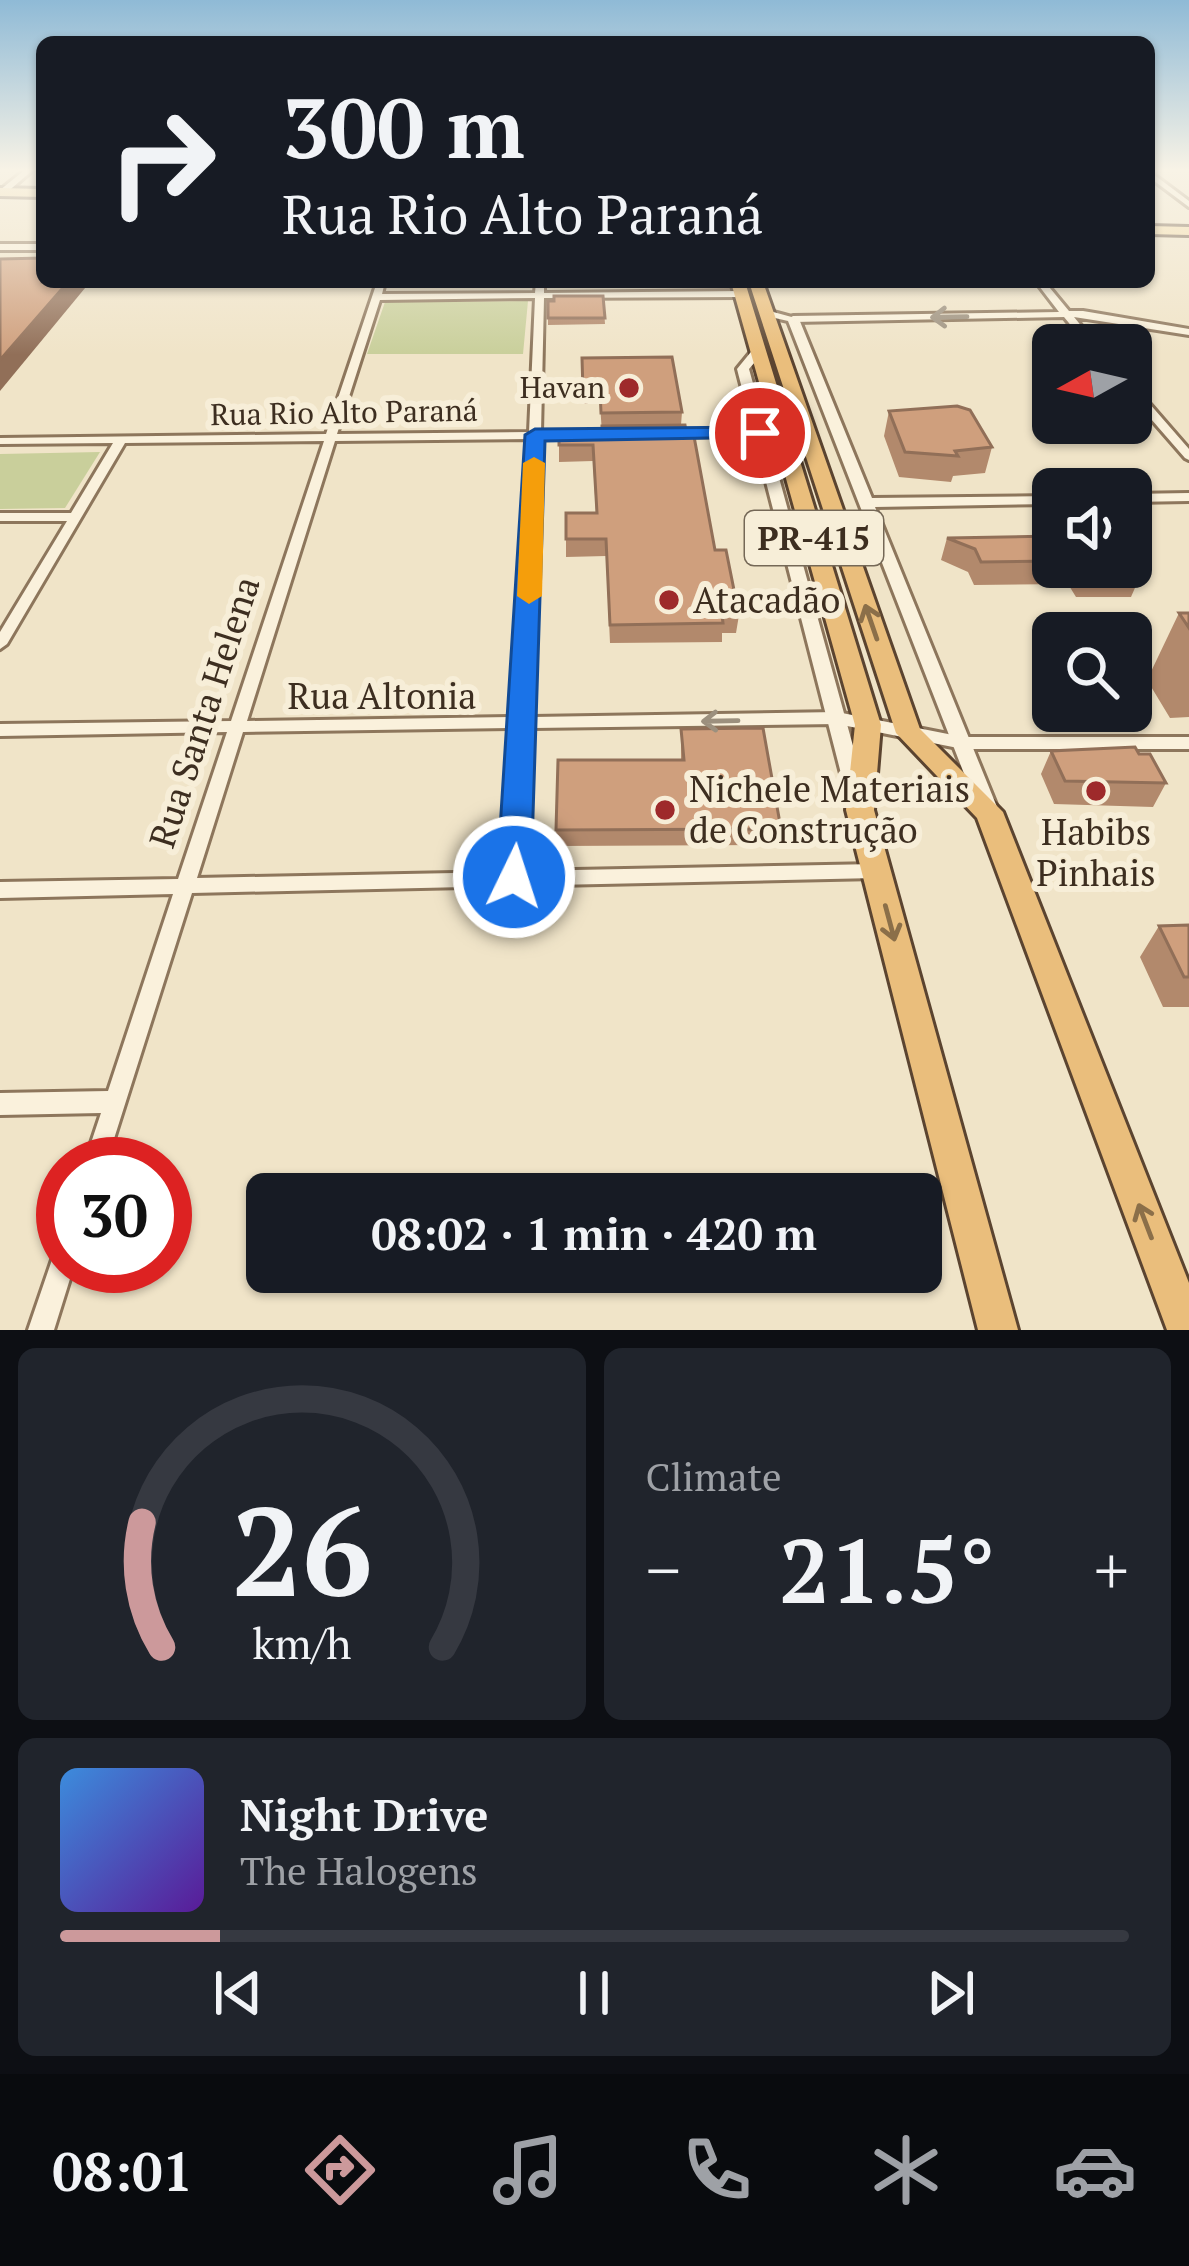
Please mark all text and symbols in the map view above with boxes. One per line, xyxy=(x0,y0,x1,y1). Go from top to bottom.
text: 300 m xyxy=(282,71,525,182)
icon: right xyxy=(84,84,240,240)
text: Rua Rio Alto Paraná xyxy=(282,178,763,249)
one-way arrow xyxy=(930,306,969,328)
north arrow xyxy=(1032,324,1152,444)
map controls xyxy=(1032,324,1152,732)
place label: Havan xyxy=(520,367,605,407)
marker: Havan xyxy=(616,375,642,401)
pin xyxy=(709,382,811,484)
street label: Rua Rio Alto Paraná xyxy=(210,390,478,434)
icon: arrive xyxy=(727,400,793,466)
button: sound xyxy=(1032,468,1152,588)
road number: PR-415 xyxy=(745,511,883,565)
street label: Rua Santa Helena xyxy=(138,570,270,853)
place label: Atacadão xyxy=(693,576,840,623)
marker: Atacadão xyxy=(656,587,682,613)
one-way arrow xyxy=(859,605,880,642)
button: search xyxy=(1032,612,1152,732)
street label: Rua Altonia xyxy=(288,672,476,719)
one-way arrow xyxy=(701,709,740,732)
place label: Nichele Materiais de Construção xyxy=(689,765,970,853)
marker: Habibs Pinhais xyxy=(1083,778,1109,804)
marker: Nichele Materiais de Construção xyxy=(652,797,678,823)
place label: Habibs Pinhais xyxy=(1036,808,1156,896)
position arrow xyxy=(451,814,577,940)
one-way arrow xyxy=(881,904,903,942)
speed limit sign: 30 xyxy=(36,1137,192,1293)
text: 08:02 · 1 min · 420 m xyxy=(371,1203,817,1263)
one-way arrow xyxy=(1133,1203,1155,1240)
text: Climate xyxy=(646,1450,782,1502)
text: 26 xyxy=(231,1466,372,1632)
text: 21.5° xyxy=(779,1509,995,1629)
text: − xyxy=(646,1525,681,1613)
text: + xyxy=(1094,1525,1129,1613)
text: km/h xyxy=(252,1614,351,1671)
text: Night Drive xyxy=(240,1784,489,1844)
text: The Halogens xyxy=(240,1844,478,1896)
icon: previous xyxy=(205,1960,271,2026)
icon: pause xyxy=(561,1960,627,2026)
icon: next xyxy=(918,1960,984,2026)
icon: directions xyxy=(298,2128,382,2212)
icon: music xyxy=(486,2128,570,2212)
icon: phone xyxy=(675,2128,759,2212)
icon: climate xyxy=(864,2128,948,2212)
icon: car xyxy=(1053,2128,1137,2212)
text: 08:01 xyxy=(52,2135,193,2206)

